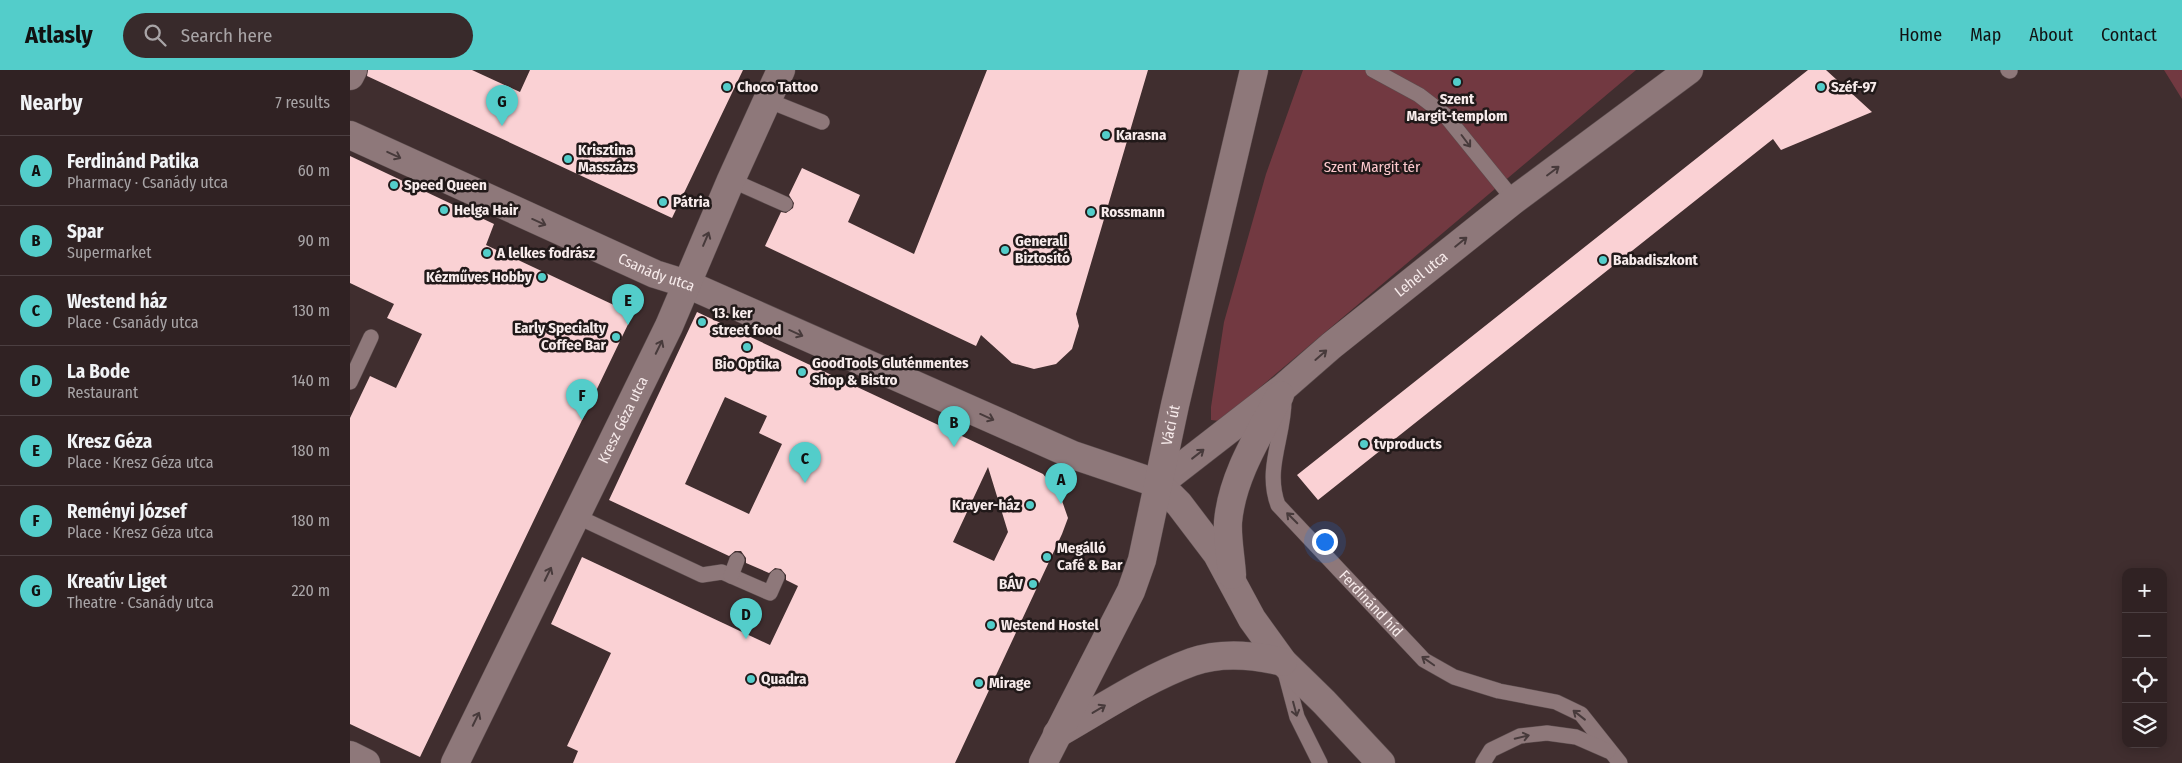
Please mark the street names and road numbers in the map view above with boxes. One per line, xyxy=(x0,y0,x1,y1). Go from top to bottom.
street label: Lehel utca xyxy=(1391,247,1451,301)
street label: Csanády utca xyxy=(615,249,698,295)
street label: Kresz Géza utca xyxy=(594,373,652,466)
street label: Váci út xyxy=(1158,403,1184,447)
street label: Ferdinánd híd xyxy=(1335,567,1406,641)

